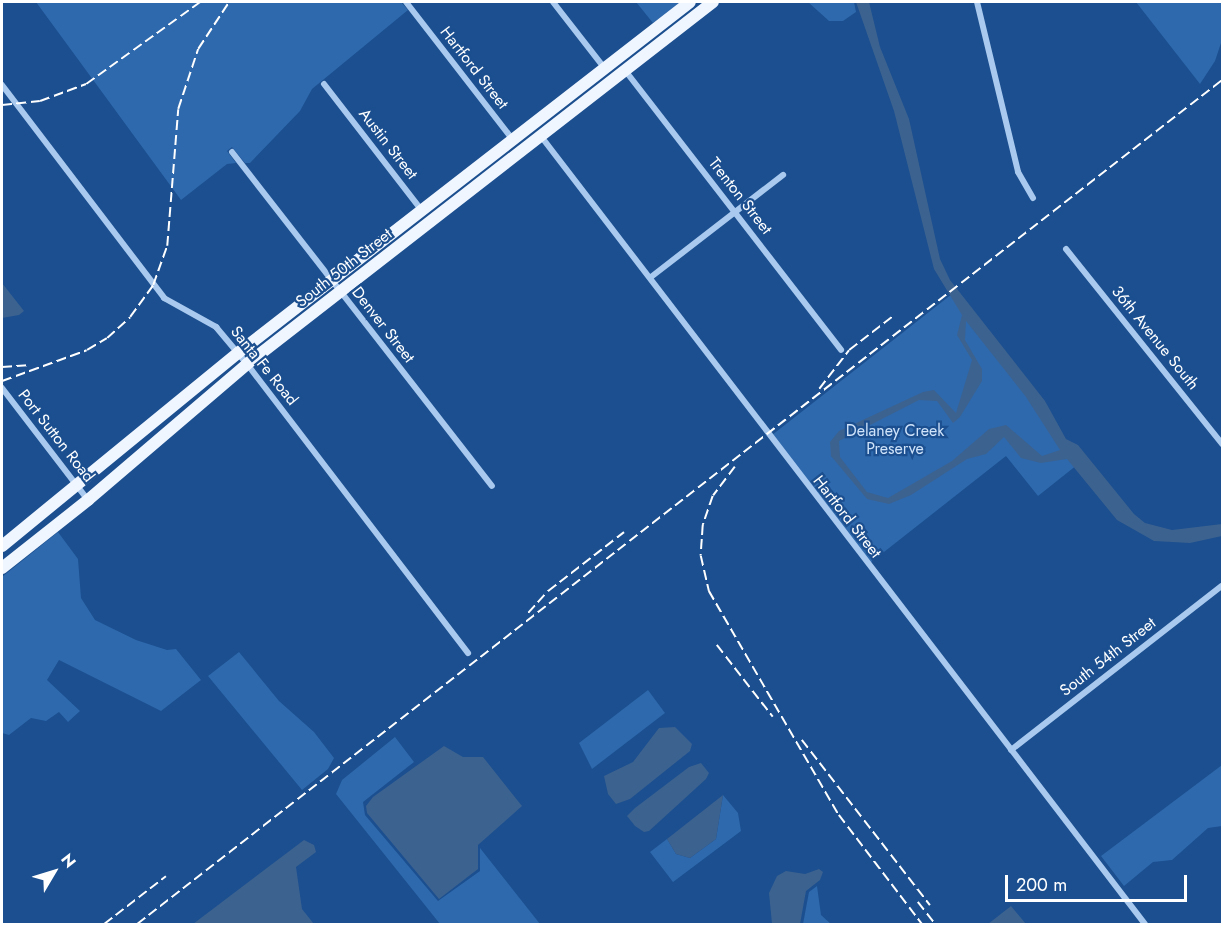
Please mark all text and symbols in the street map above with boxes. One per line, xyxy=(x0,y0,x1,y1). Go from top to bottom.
street label: Hartford Street xyxy=(436,23,512,113)
street label: Austin Street xyxy=(354,105,422,183)
street label: Trenton Street xyxy=(704,154,776,238)
street label: South 50th Street xyxy=(292,224,396,312)
street label: 36th Avenue South xyxy=(1107,282,1203,394)
street label: Denver Street xyxy=(347,283,419,367)
street label: Santa Fe Road xyxy=(226,323,302,409)
street label: Port Sutton Road xyxy=(14,386,98,486)
park label: Delaney Creek Preserve xyxy=(846,421,944,459)
street label: Hartford Street xyxy=(809,472,885,562)
street label: South 54th Street xyxy=(1056,614,1160,700)
north arrow xyxy=(24,842,84,902)
text: N xyxy=(56,849,82,873)
scale bar xyxy=(1008,863,1190,901)
text: 200 m xyxy=(1016,872,1067,898)

